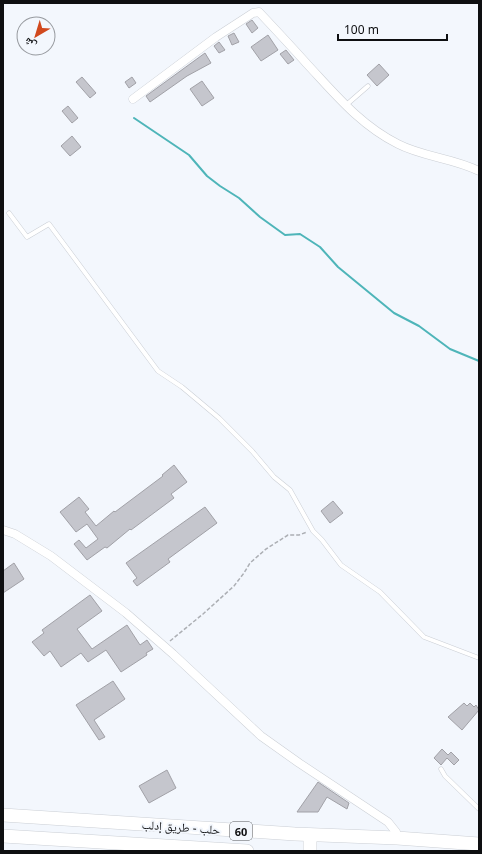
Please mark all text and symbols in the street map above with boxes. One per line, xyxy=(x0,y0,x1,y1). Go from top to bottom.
north arrow xyxy=(16,16,56,56)
scale bar xyxy=(338,16,447,42)
text: 100 m xyxy=(344,21,379,38)
text: ش xyxy=(20,34,39,54)
street label: حلب - طريق إدلب xyxy=(141,816,221,838)
road number: 60 xyxy=(230,822,252,840)

